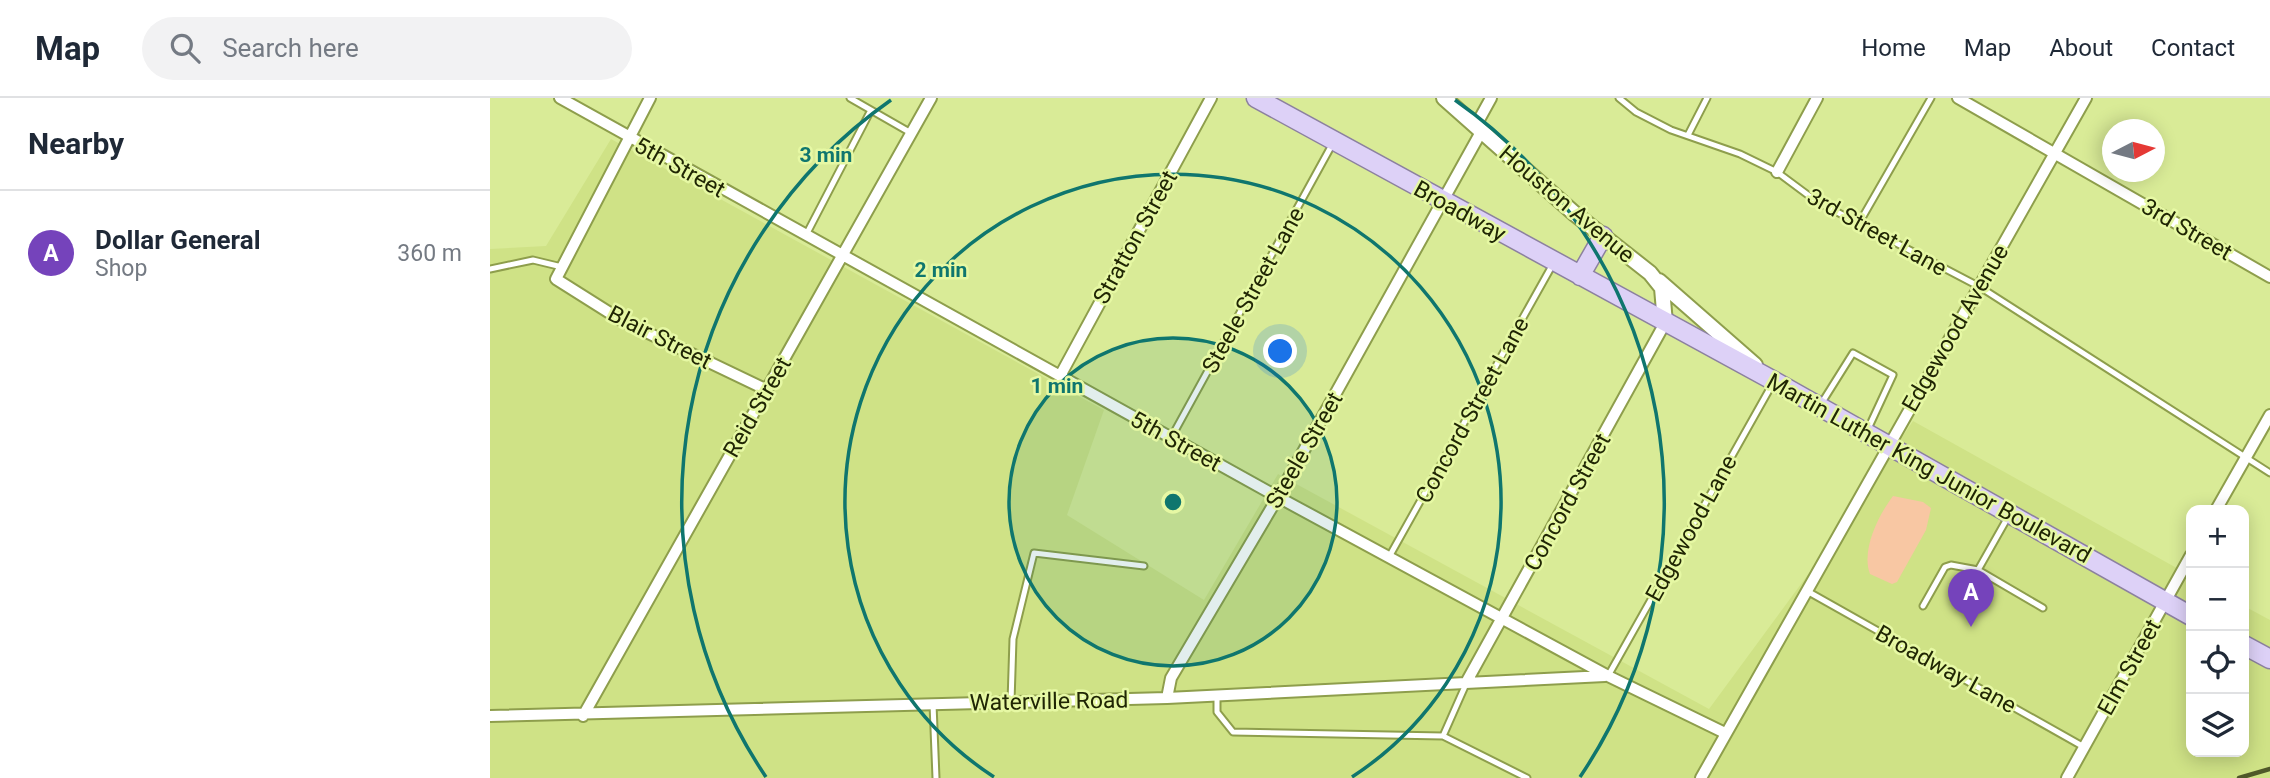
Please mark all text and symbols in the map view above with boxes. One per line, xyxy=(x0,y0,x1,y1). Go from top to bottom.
search box xyxy=(142,17,632,80)
text: Map xyxy=(35,29,100,68)
icon: search xyxy=(166,29,204,67)
text: Search here xyxy=(222,33,359,63)
text: Home xyxy=(1861,34,1926,62)
text: Map xyxy=(1964,34,2011,62)
text: About xyxy=(2049,34,2113,62)
text: Contact xyxy=(2151,34,2235,62)
north arrow xyxy=(2102,119,2165,182)
text: Nearby xyxy=(28,126,124,161)
street label: 5th Street xyxy=(630,132,730,203)
street label: Houston Avenue xyxy=(1494,140,1640,269)
text: 3 min xyxy=(800,143,852,167)
street label: Stratton Street xyxy=(1088,166,1183,309)
street label: Broadway xyxy=(1409,175,1511,248)
street label: 3rd Street Lane xyxy=(1802,183,1951,282)
street label: 3rd Street xyxy=(2137,193,2237,266)
street label: Steele Street Lane xyxy=(1197,203,1310,378)
text: Dollar General xyxy=(95,225,261,255)
text: A xyxy=(43,240,59,267)
text: 360 m xyxy=(397,240,462,267)
street label: Edgewood Avenue xyxy=(1897,240,2014,417)
text: Shop xyxy=(95,255,147,282)
text: 2 min xyxy=(915,258,967,282)
street label: Blair Street xyxy=(604,300,716,375)
street label: Concord Street Lane xyxy=(1410,313,1535,508)
your location xyxy=(1263,334,1297,368)
street label: Reid Street xyxy=(718,352,797,462)
street label: Martin Luther King Junior Boulevard xyxy=(1762,368,2096,569)
text: 1 min xyxy=(1031,374,1083,398)
street label: Steele Street xyxy=(1260,387,1349,513)
street label: 5th Street xyxy=(1126,406,1226,477)
street label: Concord Street xyxy=(1519,429,1616,576)
street label: Edgewood Lane xyxy=(1640,450,1743,606)
centre of rings xyxy=(1161,490,1185,514)
map controls xyxy=(2186,505,2249,757)
button: + xyxy=(2186,505,2249,568)
button: − xyxy=(2186,568,2249,631)
pin: A xyxy=(1948,569,1994,627)
street label: Elm Street xyxy=(2092,615,2167,720)
street label: Broadway Lane xyxy=(1871,620,2021,719)
button: locate xyxy=(2186,631,2249,694)
street label: Waterville Road xyxy=(969,687,1129,716)
button: layers xyxy=(2186,694,2249,757)

